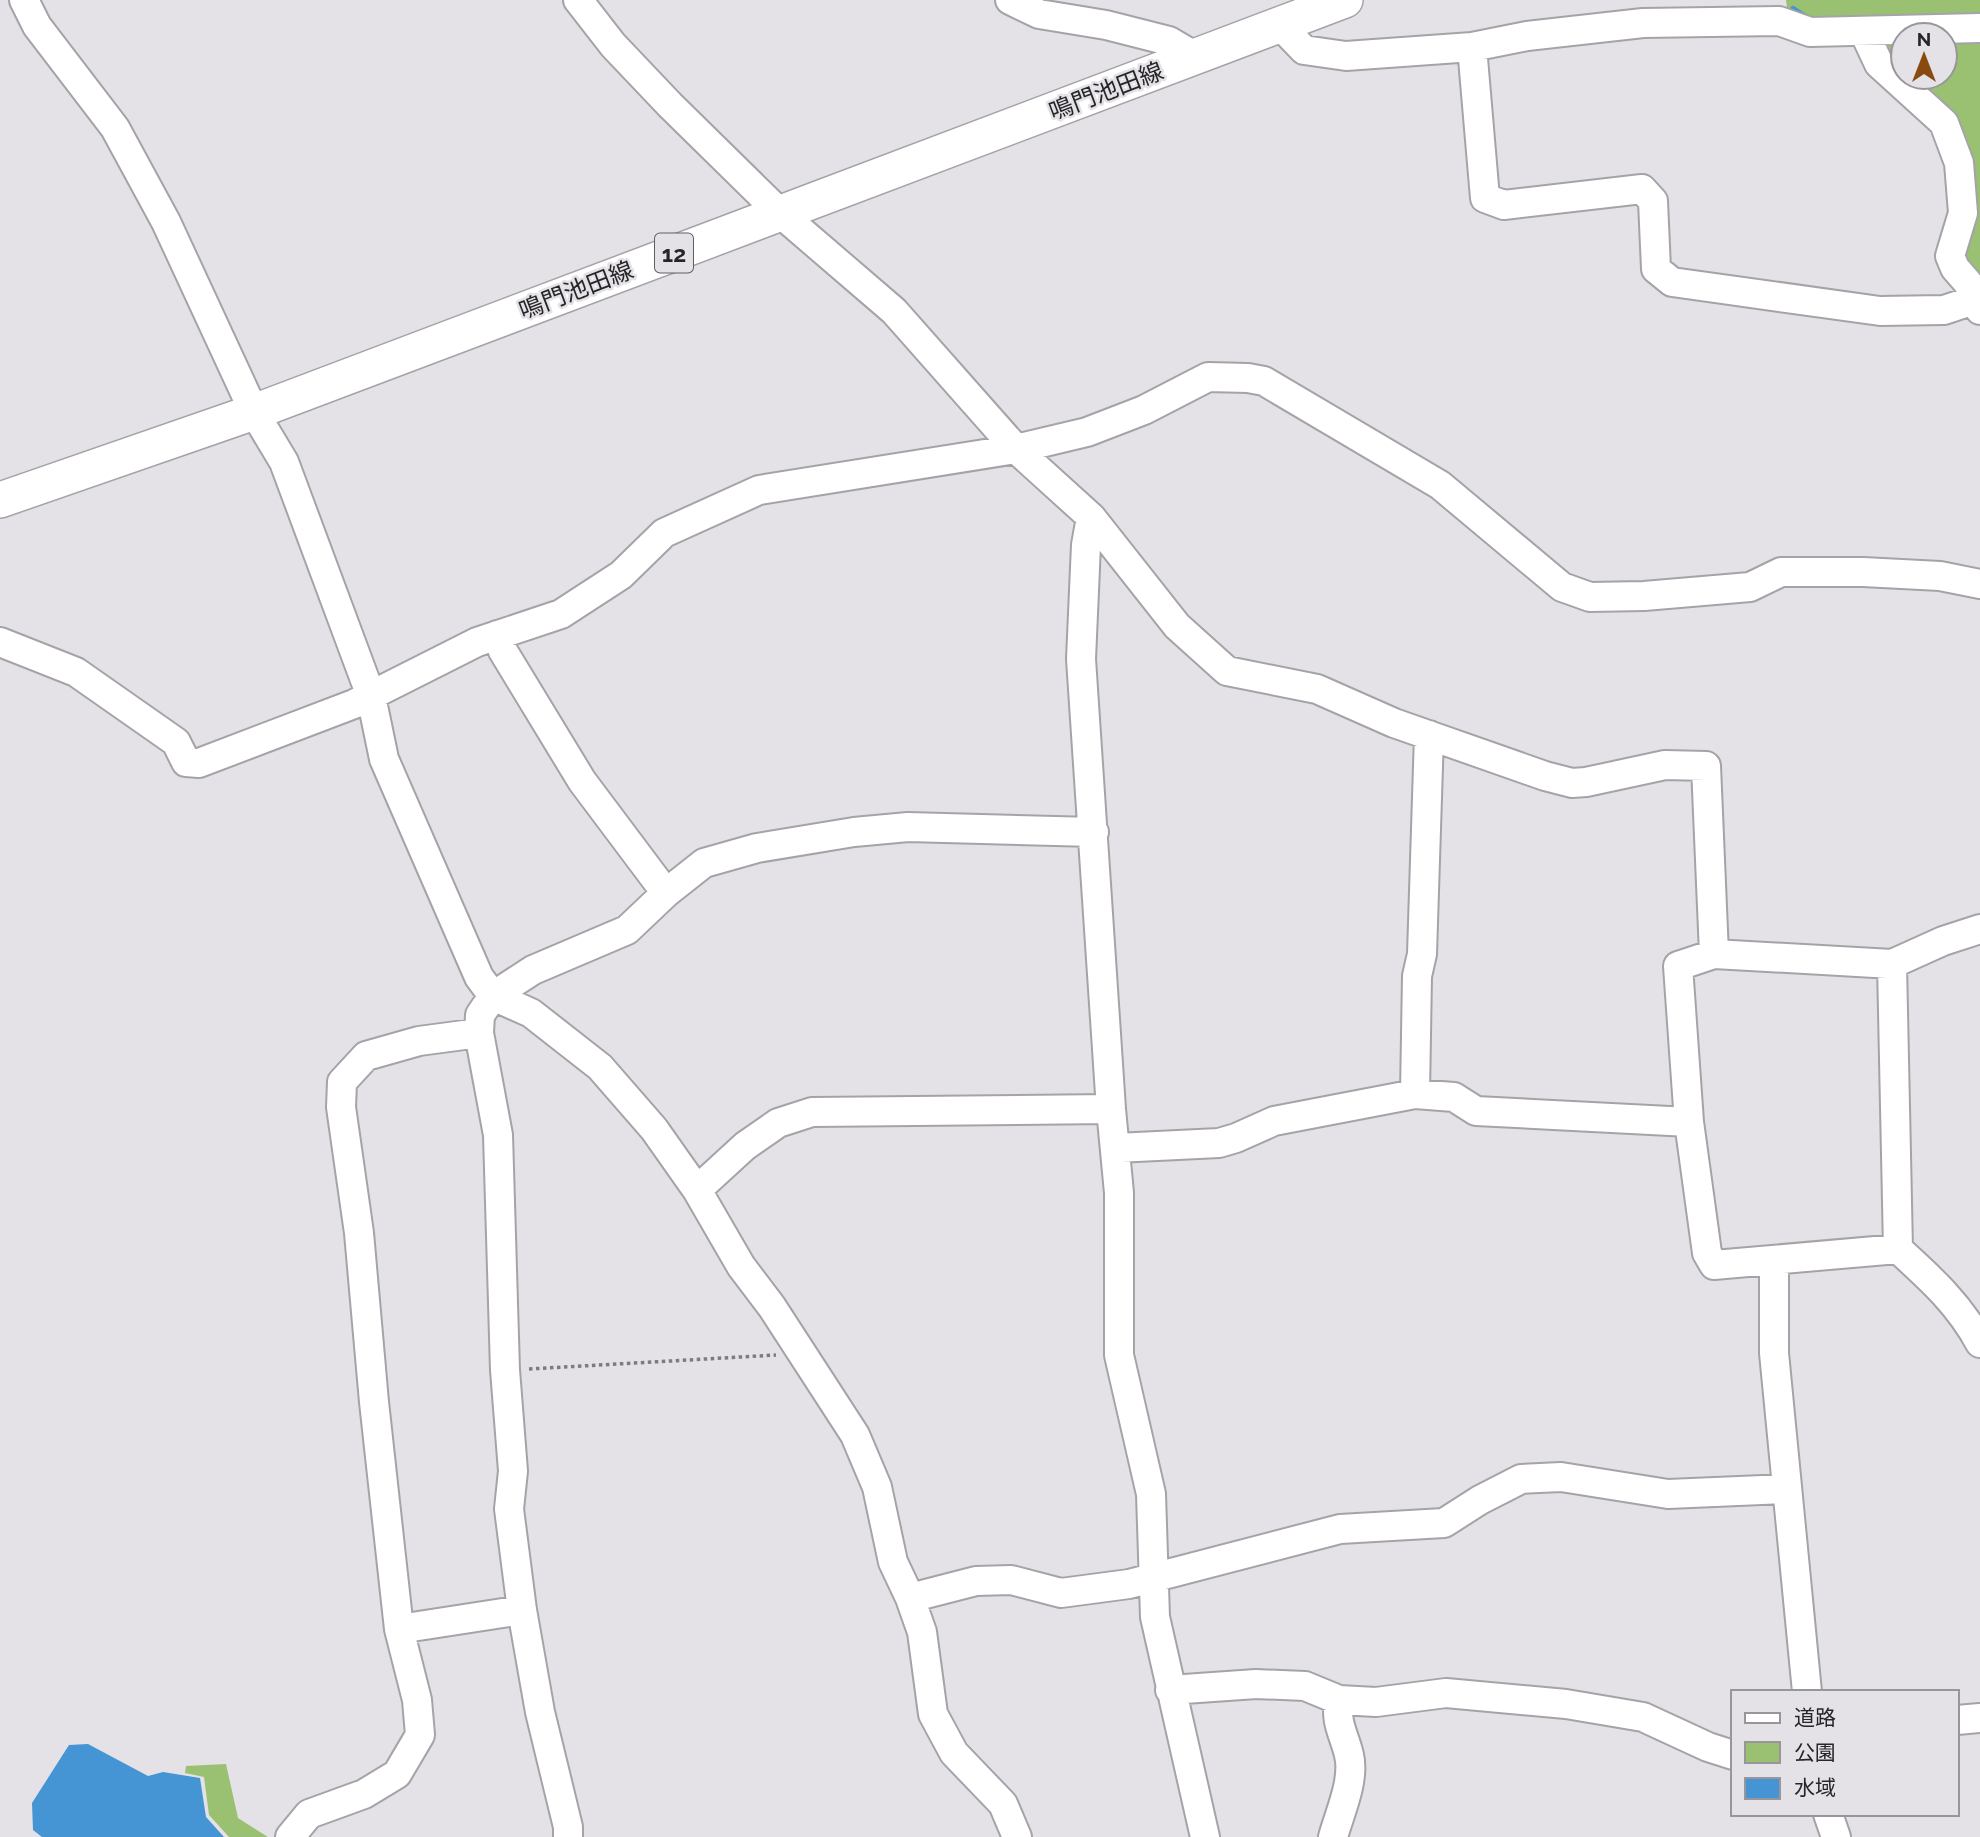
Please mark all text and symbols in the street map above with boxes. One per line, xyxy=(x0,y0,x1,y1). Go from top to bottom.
north arrow xyxy=(1889,21,1959,91)
text: N xyxy=(1917,28,1931,50)
street label: 鳴門池田線 xyxy=(1045,56,1167,126)
road number: 12 xyxy=(655,234,693,272)
street label: 鳴門池田線 xyxy=(515,255,637,325)
legend xyxy=(1731,1690,1959,1816)
text: 道路 xyxy=(1794,1705,1836,1730)
text: 公園 xyxy=(1794,1740,1836,1765)
text: 水域 xyxy=(1794,1775,1836,1800)

